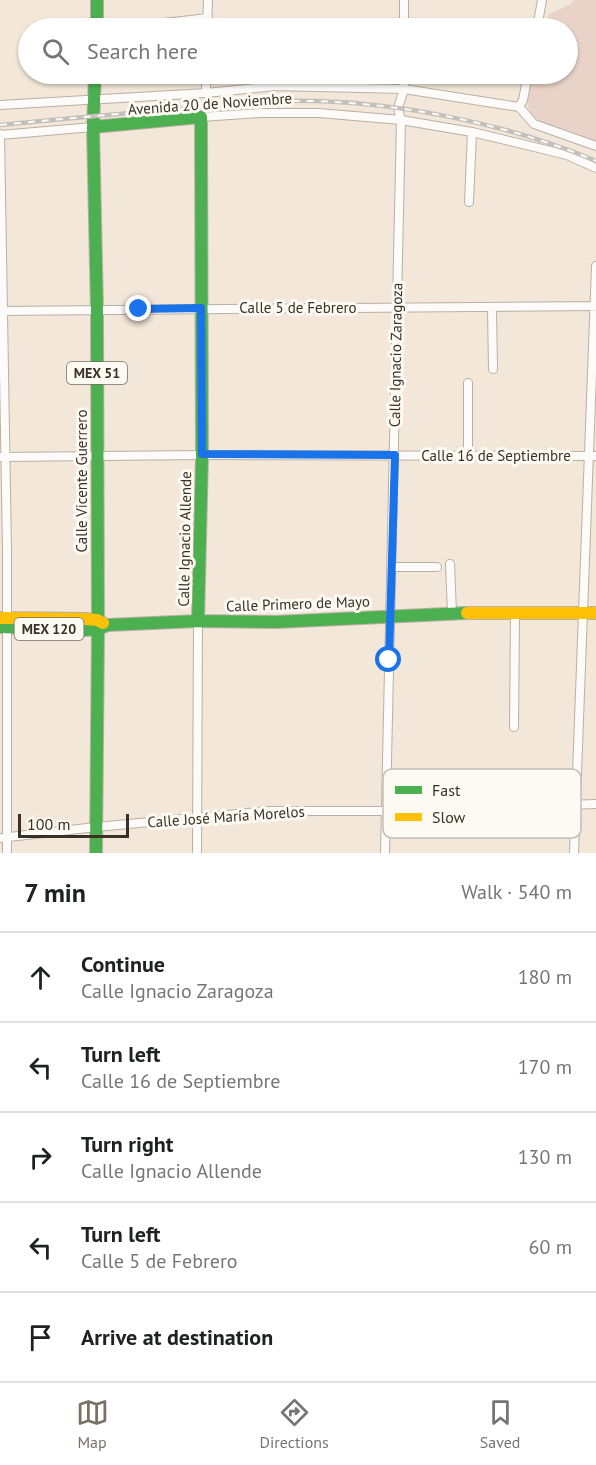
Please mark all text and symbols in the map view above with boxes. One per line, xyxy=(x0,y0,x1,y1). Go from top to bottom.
search box xyxy=(18,18,578,84)
icon: search xyxy=(39,35,72,68)
text: Search here xyxy=(87,37,198,65)
street label: Avenida 20 de Noviembre xyxy=(127,88,293,119)
street label: Calle Ignacio Zaragoza xyxy=(385,283,406,427)
route end xyxy=(125,295,151,321)
street label: Calle 5 de Febrero xyxy=(239,298,357,317)
road number: MEX 51 xyxy=(67,362,127,384)
street label: Calle Vicente Guerrero xyxy=(72,410,91,552)
street label: Calle 16 de Septiembre xyxy=(421,446,571,465)
street label: Calle Ignacio Allende xyxy=(174,471,195,607)
street label: Calle Primero de Mayo xyxy=(226,591,370,616)
road number: MEX 120 xyxy=(14,618,84,640)
route start xyxy=(375,646,401,672)
legend xyxy=(383,769,581,838)
text: Fast xyxy=(432,780,461,800)
street label: Calle José María Morelos xyxy=(147,802,305,831)
text: Slow xyxy=(432,807,466,827)
scale bar xyxy=(18,811,129,838)
text: 100 m xyxy=(27,814,70,834)
text: 7 min xyxy=(24,876,86,909)
text: Walk · 540 m xyxy=(461,879,572,905)
text: Continue xyxy=(81,950,165,978)
icon: ahead xyxy=(24,961,57,994)
text: 180 m xyxy=(518,964,572,990)
text: Calle Ignacio Zaragoza xyxy=(81,978,274,1004)
text: Turn left xyxy=(81,1040,161,1068)
icon: left xyxy=(24,1051,57,1084)
text: 170 m xyxy=(518,1054,572,1080)
text: Calle 16 de Septiembre xyxy=(81,1068,280,1094)
text: Turn right xyxy=(81,1130,173,1158)
icon: right xyxy=(24,1141,57,1174)
text: 130 m xyxy=(518,1144,572,1170)
text: Calle Ignacio Allende xyxy=(81,1158,262,1184)
text: Turn left xyxy=(81,1220,161,1248)
icon: left xyxy=(24,1231,57,1264)
text: 60 m xyxy=(529,1234,572,1260)
text: Calle 5 de Febrero xyxy=(81,1248,237,1274)
icon: arrive xyxy=(24,1321,57,1354)
text: Arrive at destination xyxy=(81,1323,273,1351)
tab: Map xyxy=(76,1396,109,1452)
tab: Directions xyxy=(260,1396,329,1452)
tab: Saved xyxy=(480,1396,520,1452)

